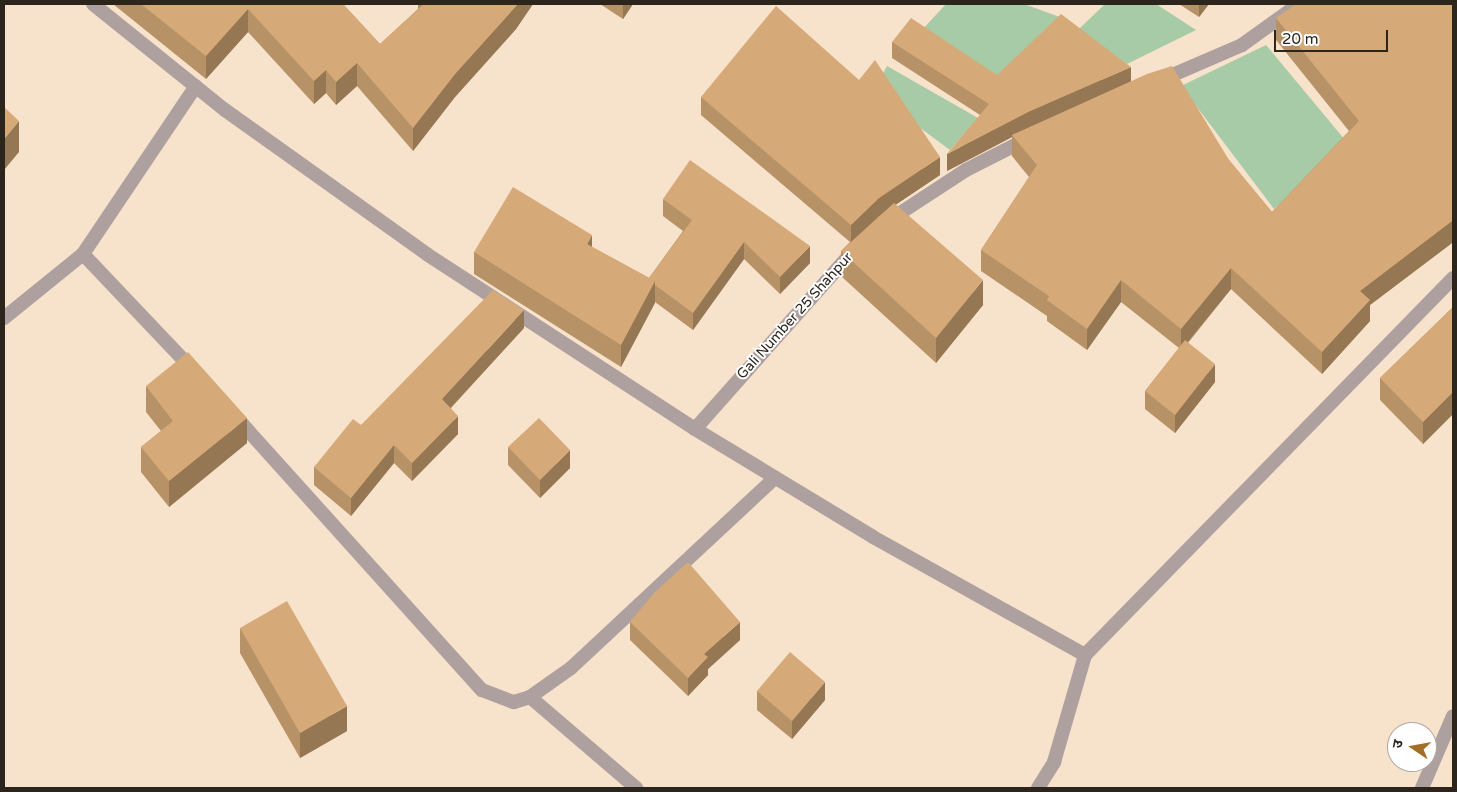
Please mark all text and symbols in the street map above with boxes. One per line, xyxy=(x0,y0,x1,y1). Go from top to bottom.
scale bar xyxy=(1277,20,1391,52)
text: 20 m xyxy=(1282,30,1319,48)
street label: Gali Number 25 Shahpur xyxy=(734,249,856,383)
north arrow xyxy=(1387,722,1437,772)
text: उ xyxy=(1389,738,1407,750)

